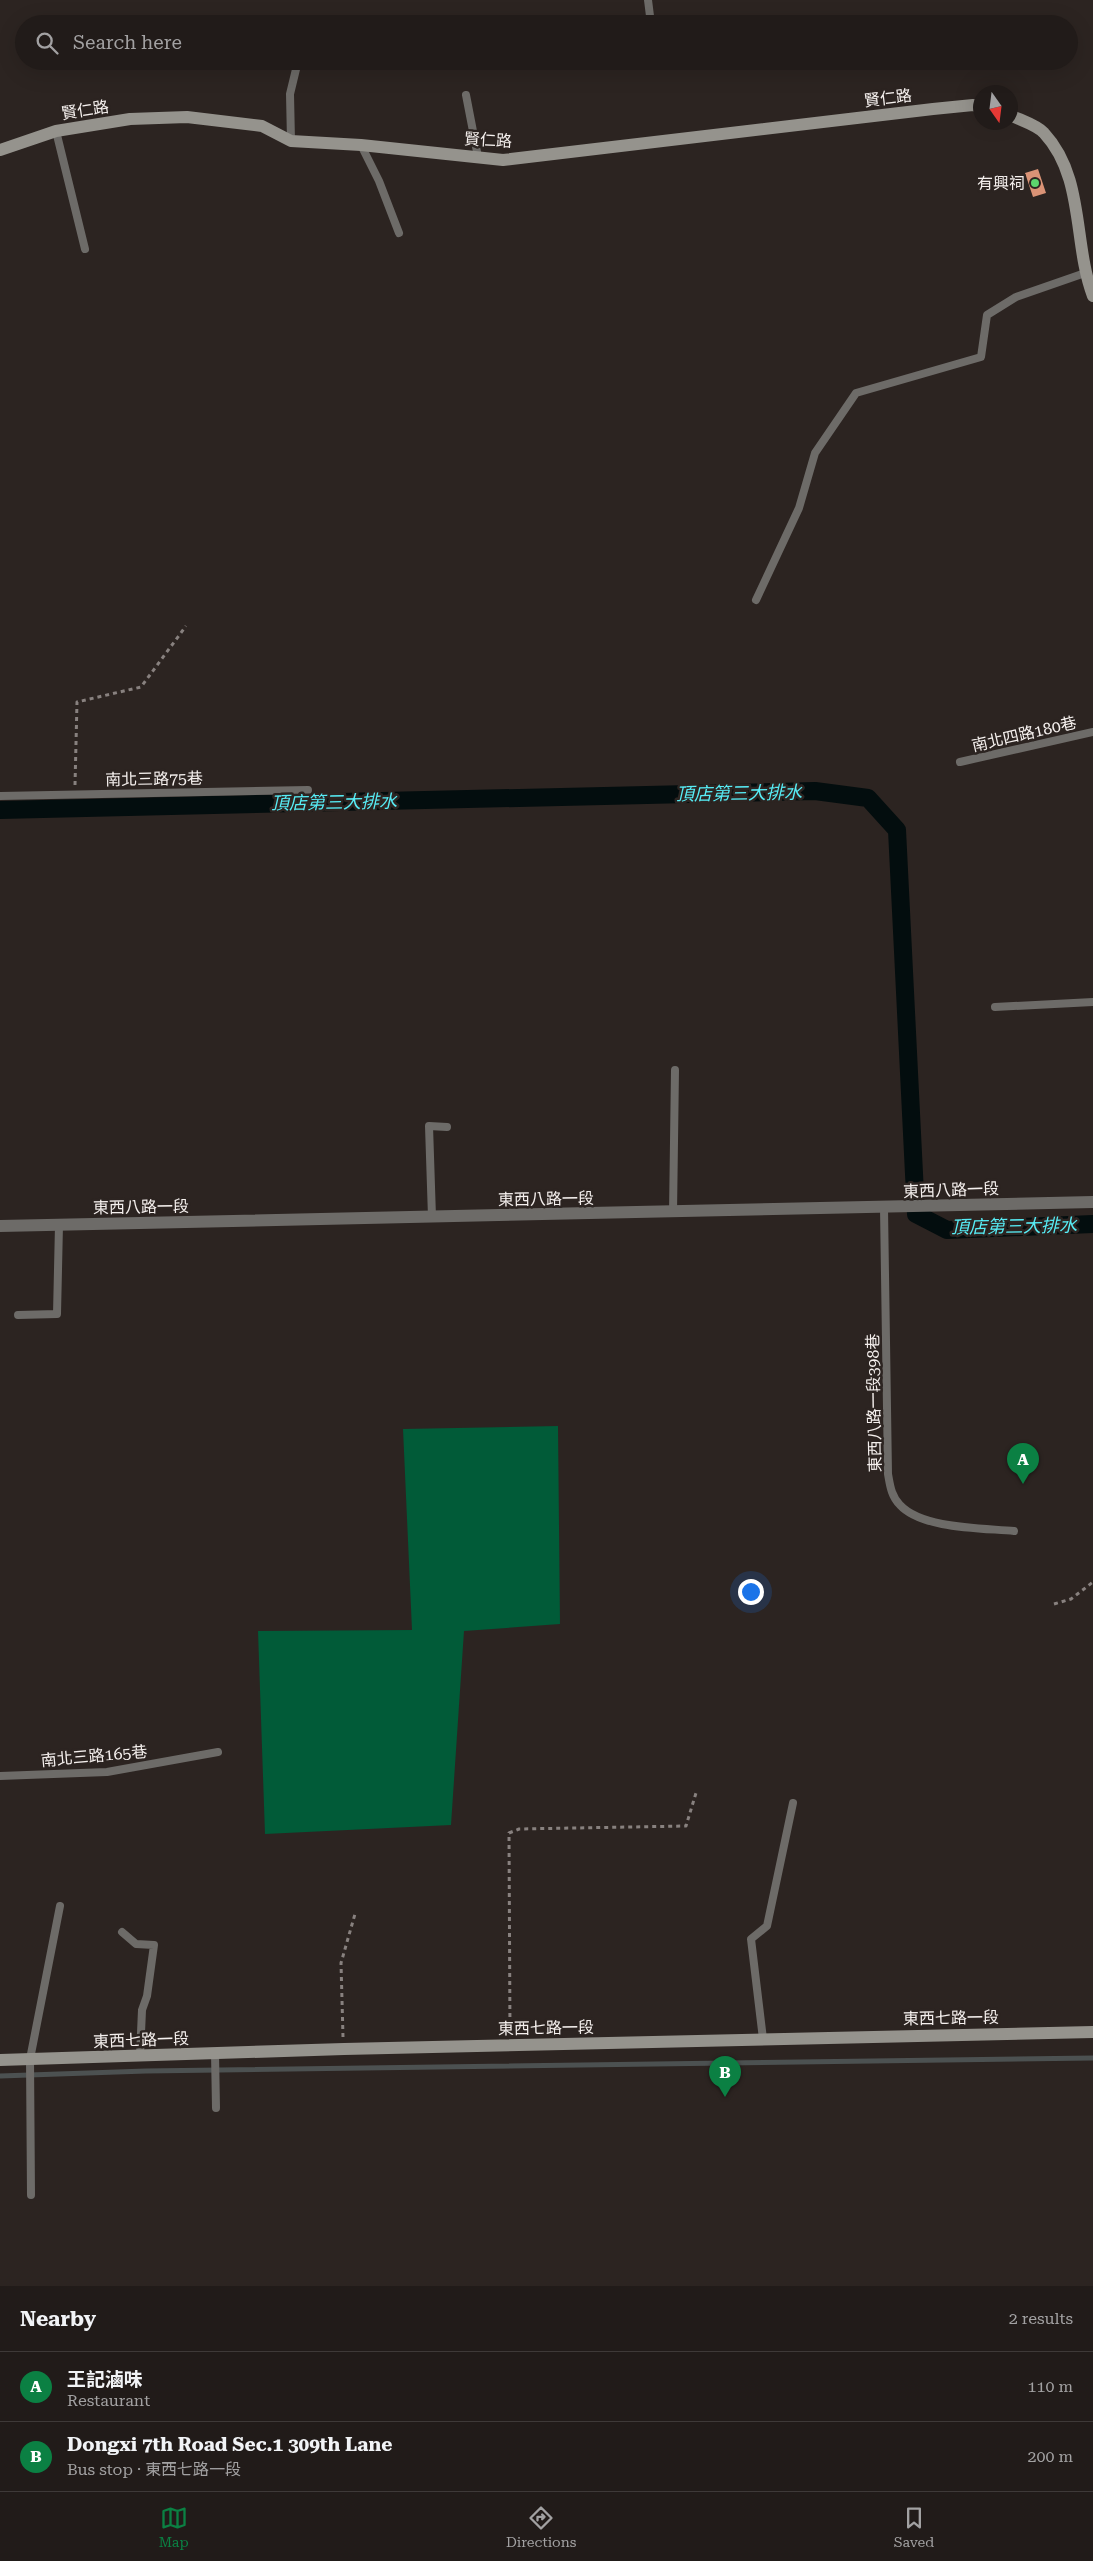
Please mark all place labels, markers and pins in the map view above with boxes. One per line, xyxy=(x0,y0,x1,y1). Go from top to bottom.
place label: 有興祠 xyxy=(977,174,1025,193)
marker: 有興祠 xyxy=(1029,177,1041,189)
pin: A xyxy=(1007,1443,1039,1484)
pin: B xyxy=(709,2056,741,2097)

